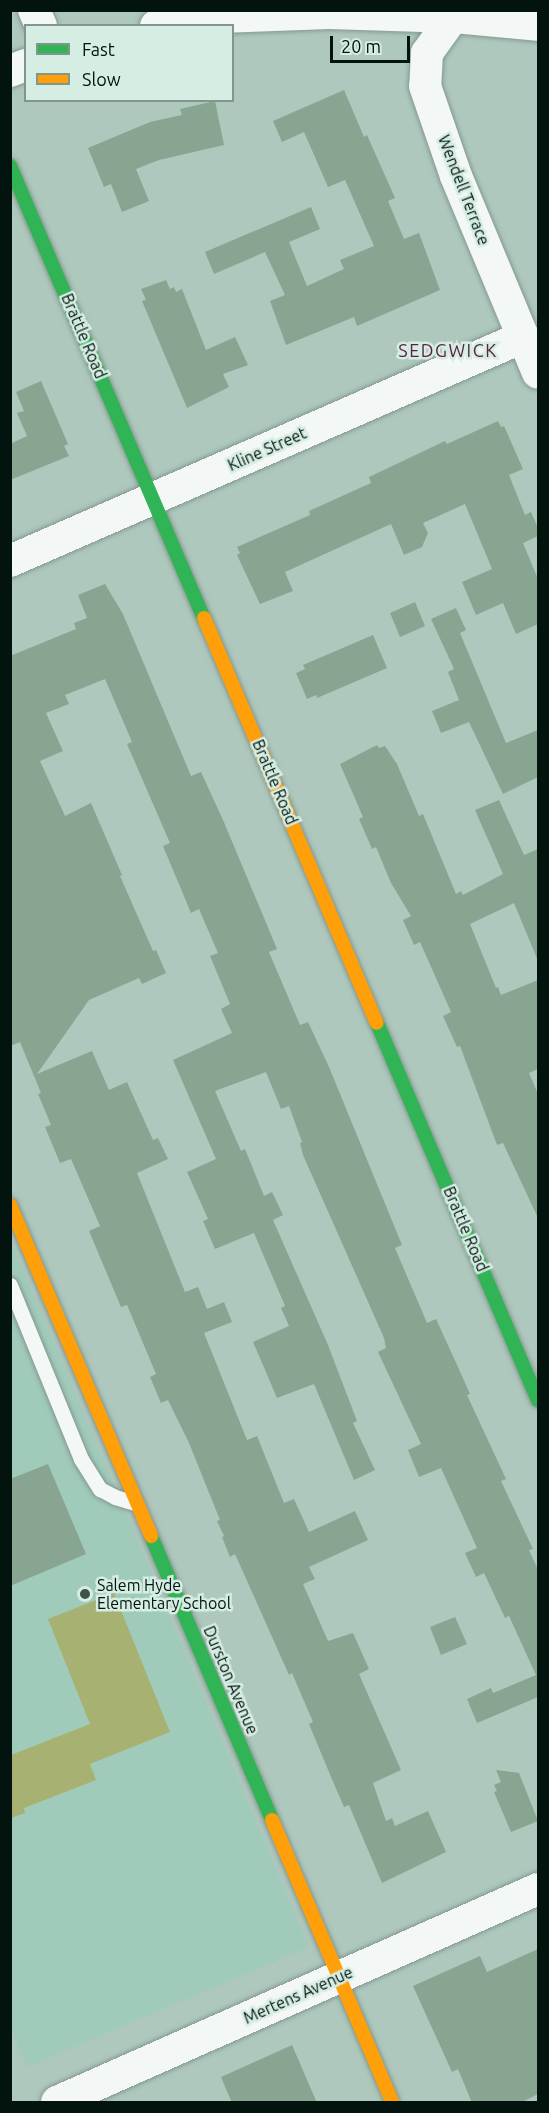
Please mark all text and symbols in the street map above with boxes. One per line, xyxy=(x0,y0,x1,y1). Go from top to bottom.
legend xyxy=(24,24,234,102)
scale bar xyxy=(333,24,412,62)
text: 20 m xyxy=(341,36,381,56)
text: Fast xyxy=(82,39,115,59)
text: Slow xyxy=(82,69,121,89)
street label: Wendell Terrace xyxy=(434,132,494,248)
street label: Brattle Road xyxy=(57,291,111,381)
district label: SEDGWICK xyxy=(398,339,498,361)
street label: Kline Street xyxy=(225,423,309,475)
street label: Brattle Road xyxy=(248,737,302,827)
street label: Brattle Road xyxy=(439,1184,493,1274)
place label: Salem Hyde Elementary School xyxy=(97,1575,231,1613)
marker: Salem Hyde Elementary School xyxy=(78,1587,92,1601)
street label: Durston Avenue xyxy=(200,1623,262,1737)
street label: Mertens Avenue xyxy=(240,1962,356,2028)

